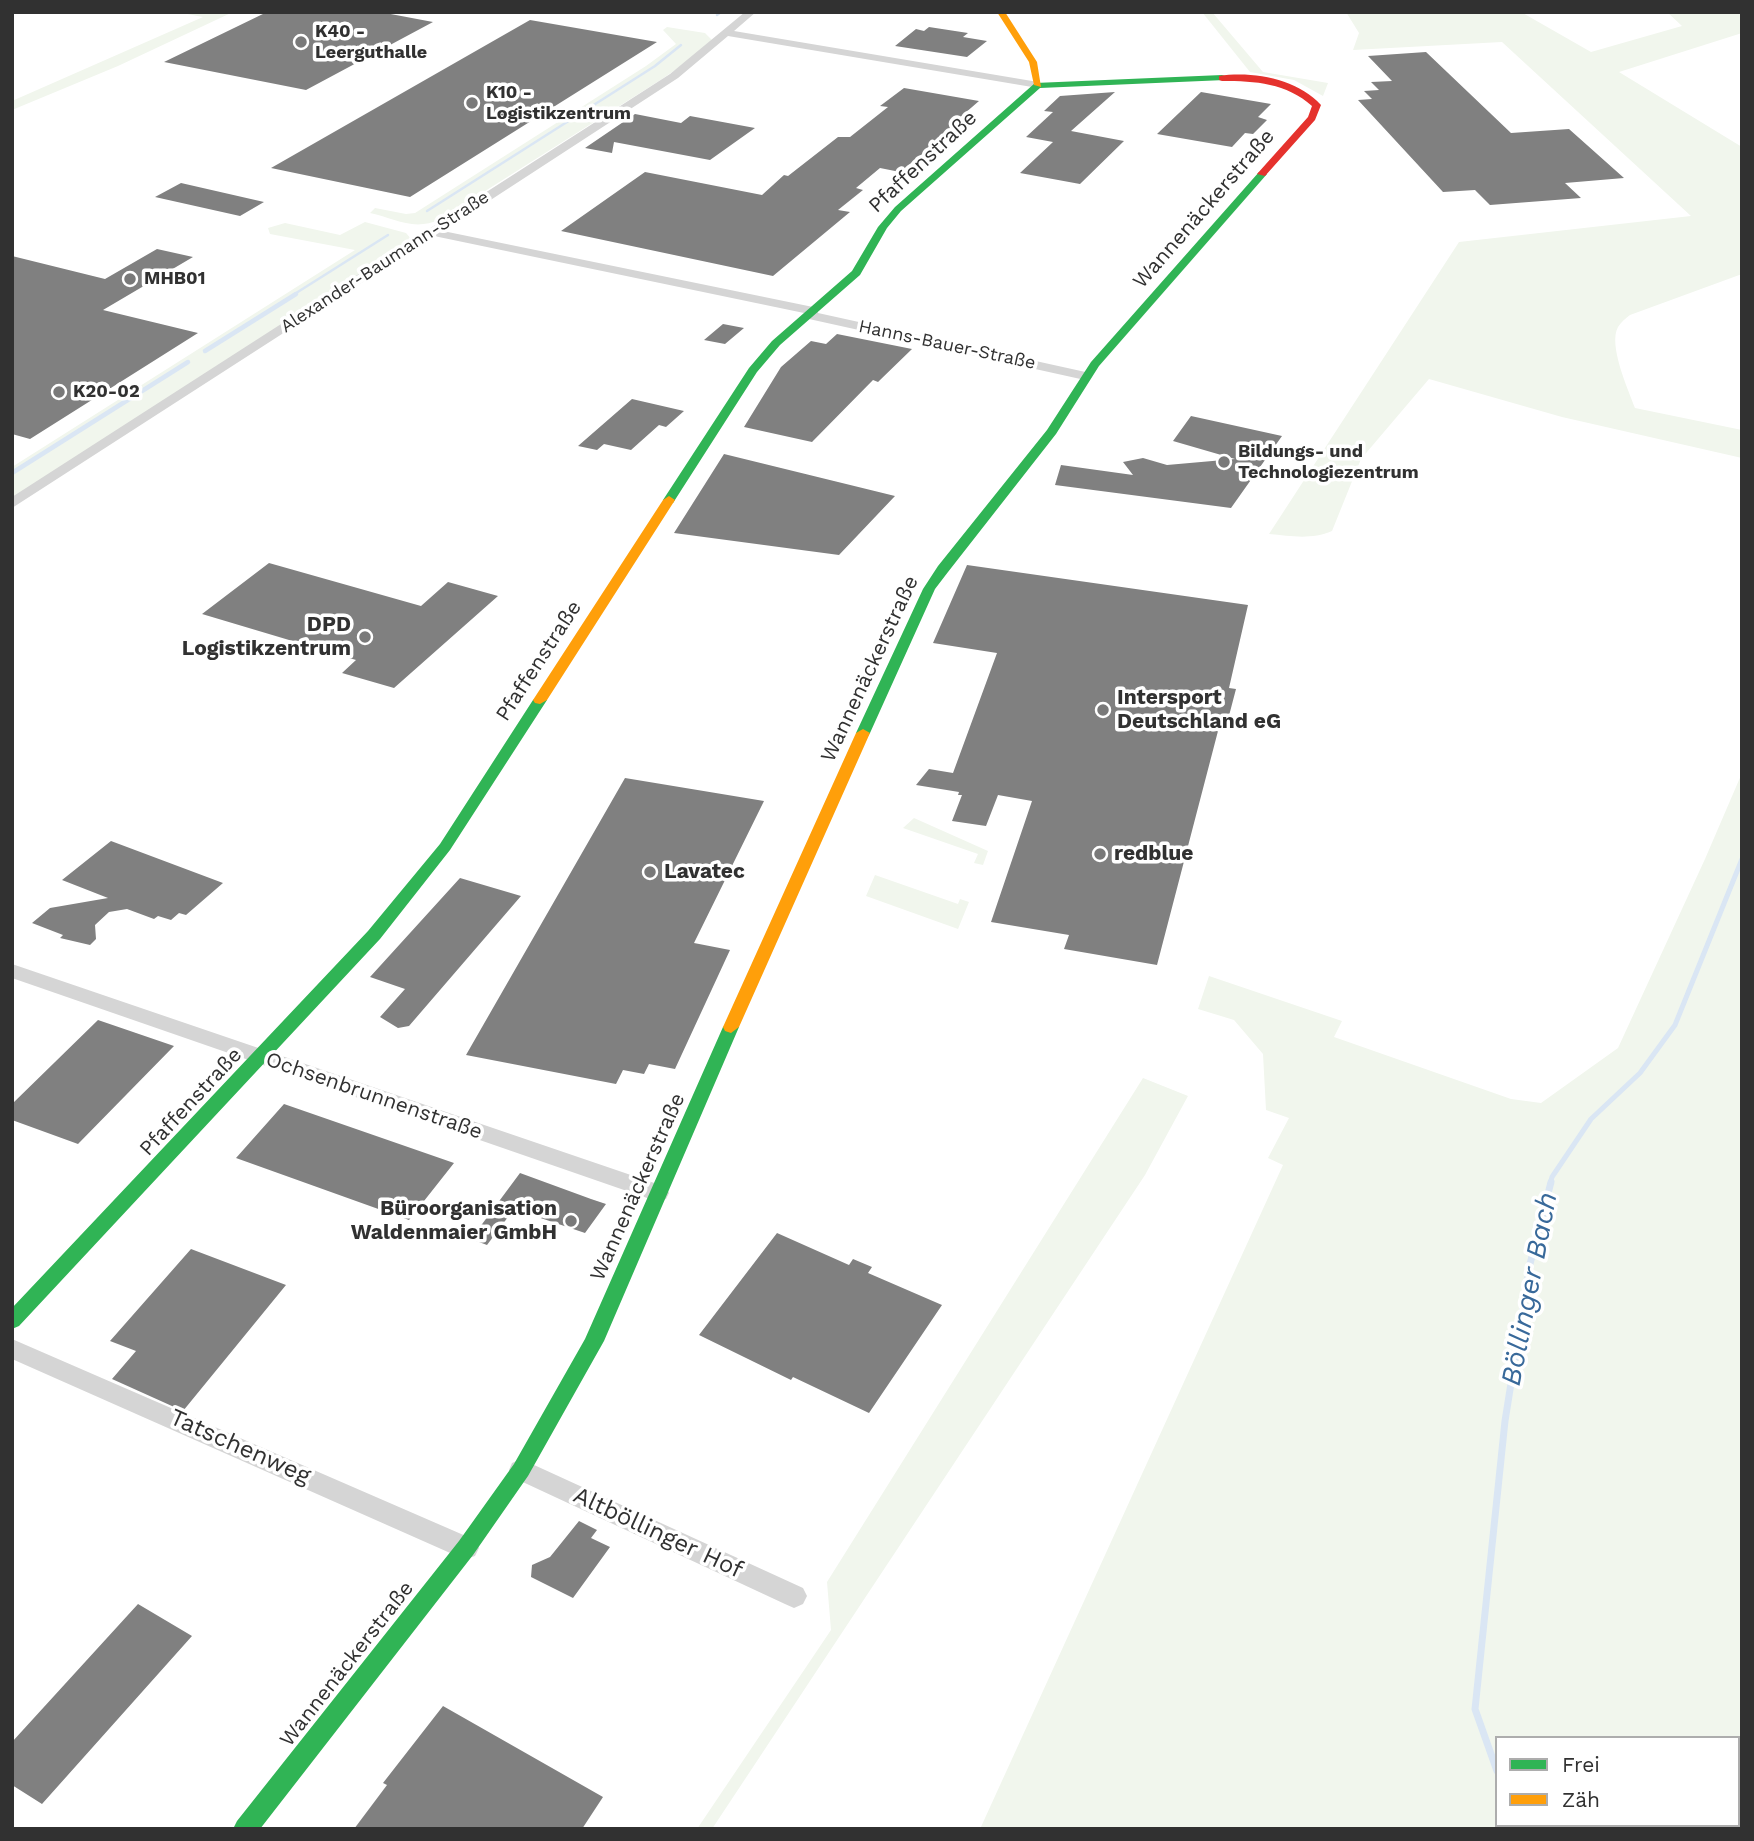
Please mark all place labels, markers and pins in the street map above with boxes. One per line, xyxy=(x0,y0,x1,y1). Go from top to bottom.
place label: K40 - Leerguthalle xyxy=(315,21,427,64)
marker: K40 - Leerguthalle xyxy=(293,34,309,50)
place label: K10 - Logistikzentrum xyxy=(486,82,631,124)
marker: K10 - Logistikzentrum xyxy=(464,95,480,111)
place label: MHB01 xyxy=(144,268,205,290)
marker: MHB01 xyxy=(122,271,138,287)
place label: K20-02 xyxy=(73,381,140,403)
marker: K20-02 xyxy=(51,384,67,400)
place label: Bildungs- und Technologiezentrum xyxy=(1238,441,1419,484)
marker: Bildungs- und Technologiezentrum xyxy=(1216,454,1232,470)
place label: DPD Logistikzentrum xyxy=(182,612,351,662)
marker: DPD Logistikzentrum xyxy=(357,629,373,645)
place label: Intersport Deutschland eG xyxy=(1117,685,1281,735)
marker: Intersport Deutschland eG xyxy=(1095,702,1111,718)
place label: redblue xyxy=(1114,841,1193,867)
marker: redblue xyxy=(1092,846,1108,862)
place label: Lavatec xyxy=(664,859,745,885)
marker: Lavatec xyxy=(642,864,658,880)
place label: Büroorganisation Waldenmaier GmbH xyxy=(351,1196,557,1246)
marker: Büroorganisation Waldenmaier GmbH xyxy=(563,1213,579,1229)

